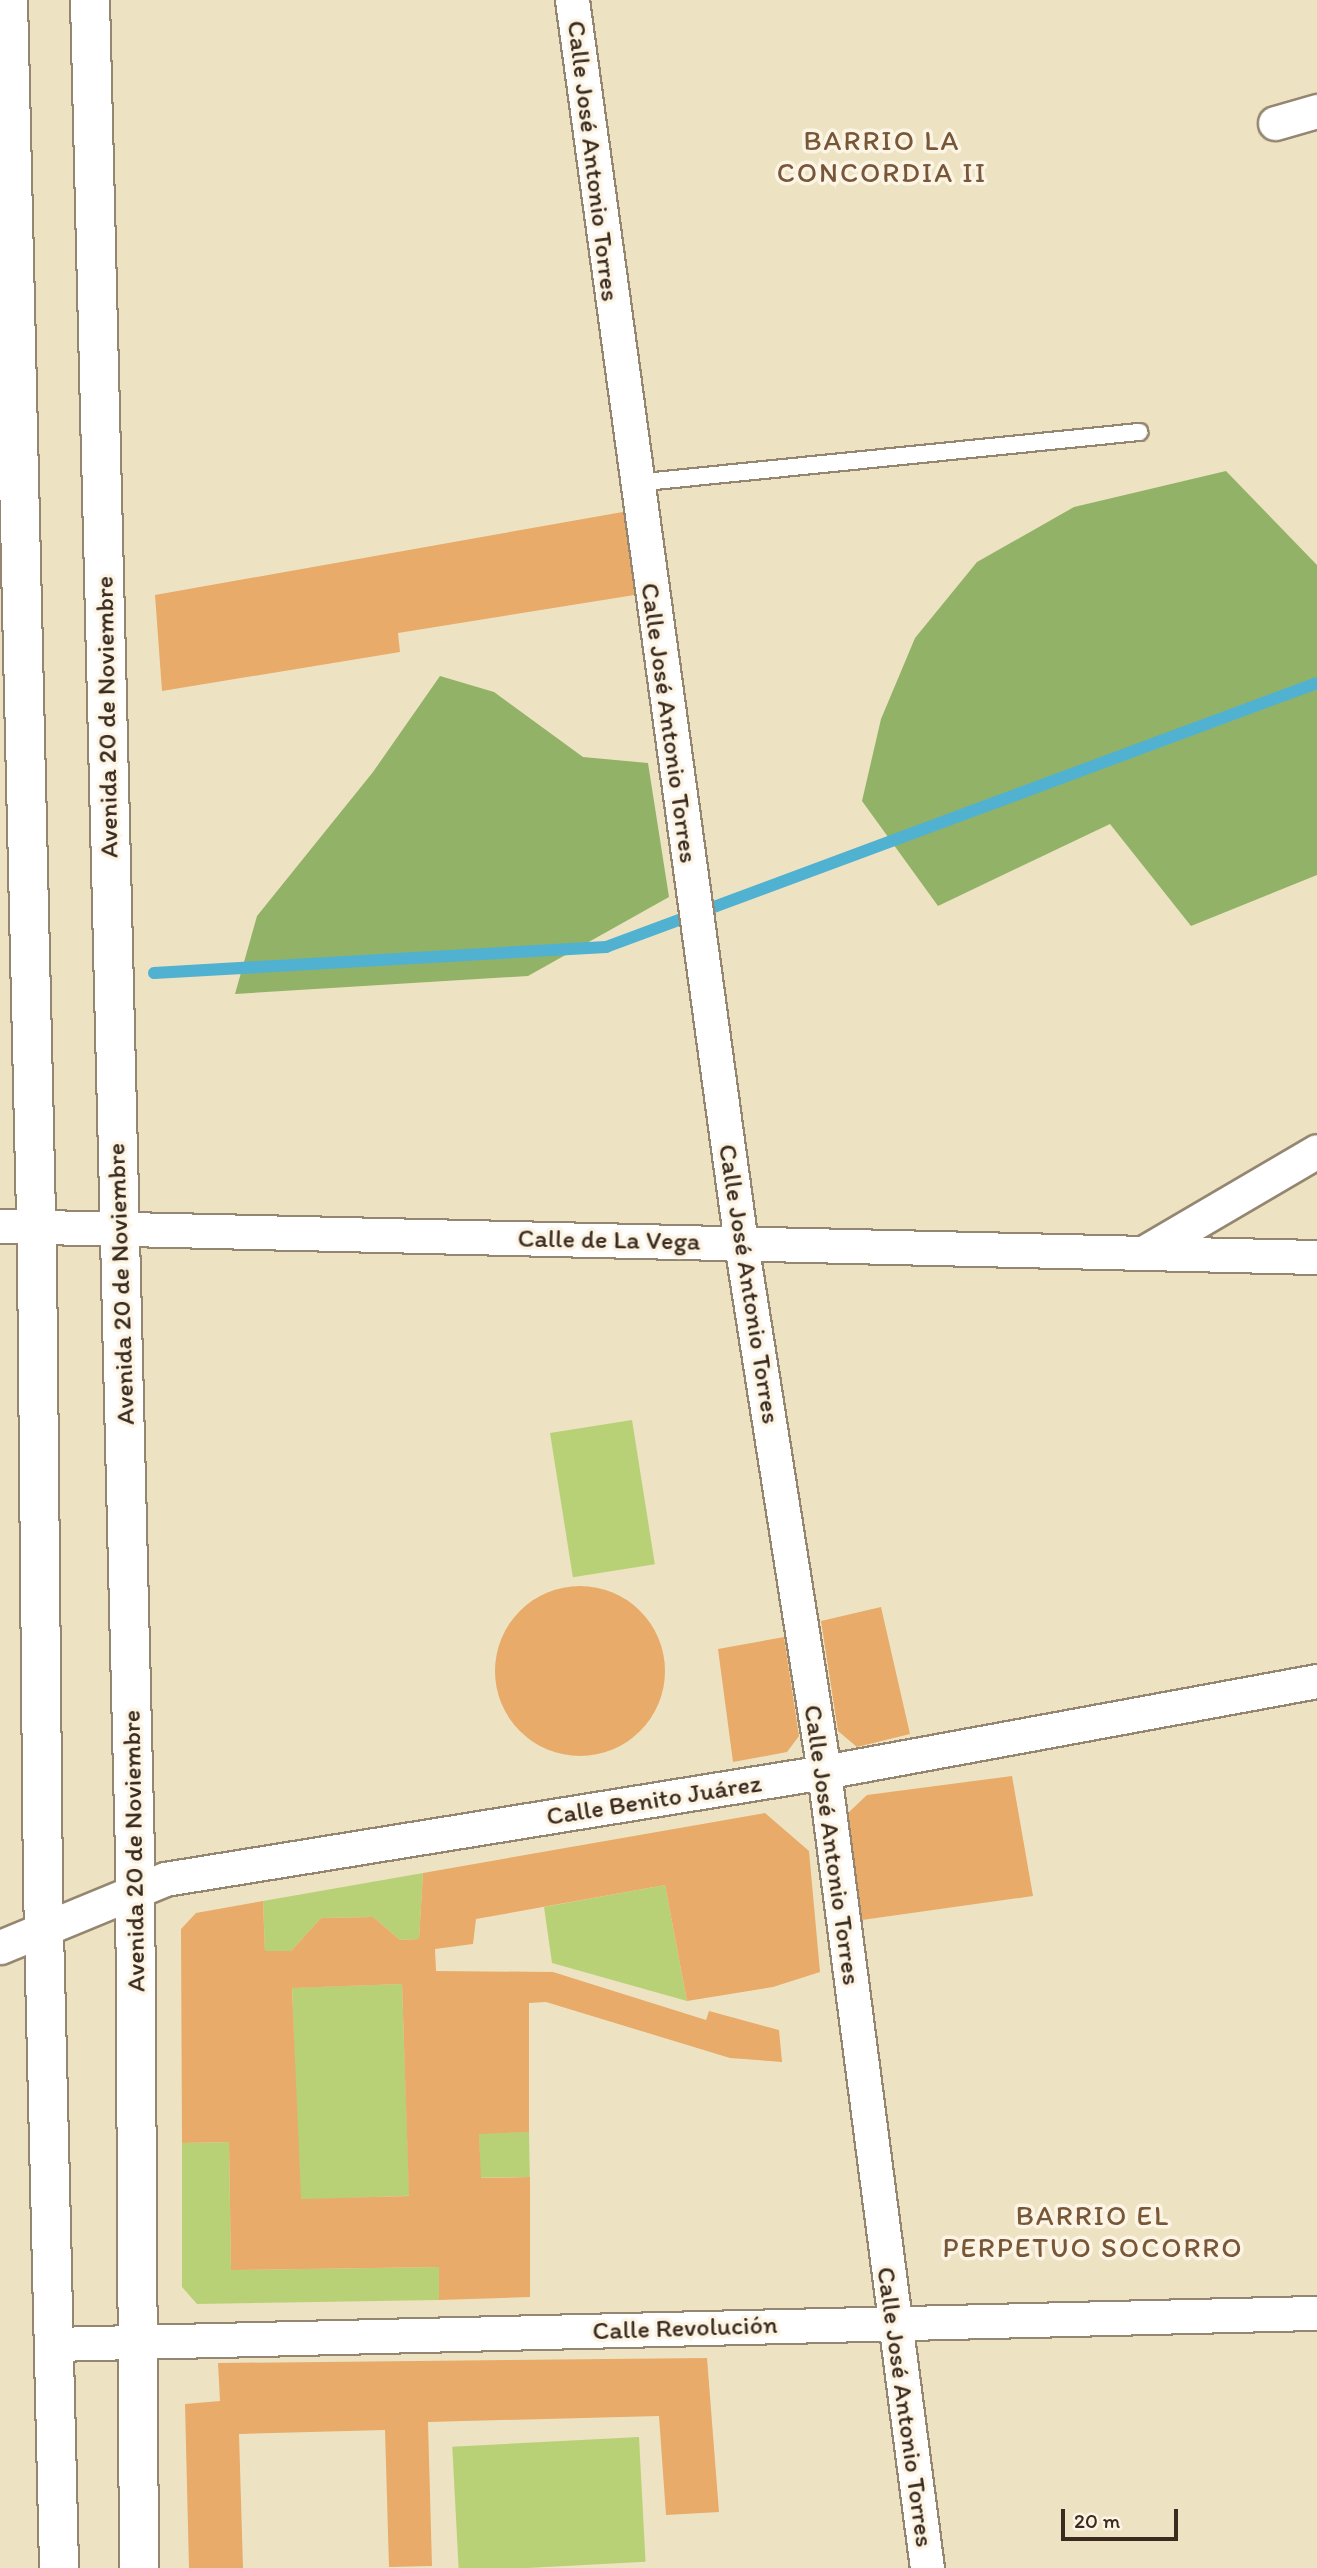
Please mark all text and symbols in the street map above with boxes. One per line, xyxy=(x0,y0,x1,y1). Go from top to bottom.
street label: Calle José Antonio Torres xyxy=(560,19,626,303)
district label: BARRIO LA CONCORDIA II xyxy=(780,123,984,189)
street label: Avenida 20 de Noviembre xyxy=(89,576,125,858)
street label: Calle José Antonio Torres xyxy=(634,581,704,865)
street label: Calle José Antonio Torres xyxy=(711,1142,787,1426)
street label: Avenida 20 de Noviembre xyxy=(100,1143,142,1425)
street label: Calle de La Vega xyxy=(518,1223,700,1257)
street label: Calle José Antonio Torres xyxy=(797,1703,867,1987)
street label: Avenida 20 de Noviembre xyxy=(116,1710,152,1992)
street label: Calle Benito Juárez xyxy=(544,1768,764,1832)
district label: BARRIO EL PERPETUO SOCORRO xyxy=(944,2198,1242,2264)
street label: Calle José Antonio Torres xyxy=(870,2265,940,2549)
street label: Calle Revolución xyxy=(592,2309,778,2347)
scale bar xyxy=(1065,2494,1182,2538)
text: 20 m xyxy=(1074,2508,1120,2533)

